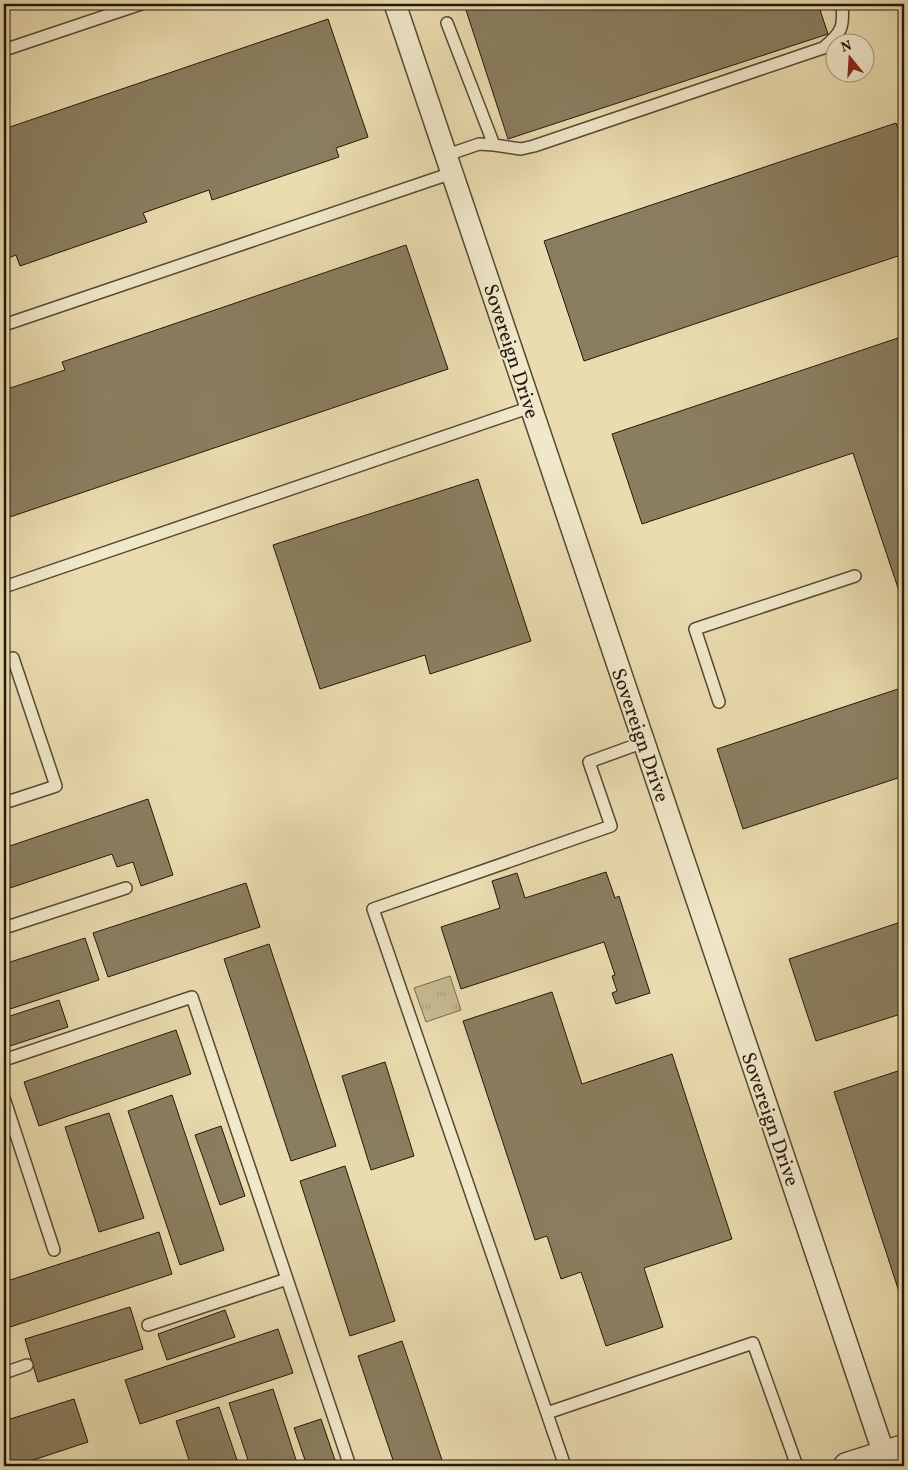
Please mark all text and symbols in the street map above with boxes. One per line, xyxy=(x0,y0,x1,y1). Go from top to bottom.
north arrow xyxy=(826,32,876,82)
text: N xyxy=(839,36,854,58)
street label: Sovereign Drive xyxy=(475,281,545,423)
street label: Sovereign Drive xyxy=(603,665,675,806)
street label: Sovereign Drive xyxy=(733,1049,805,1190)

